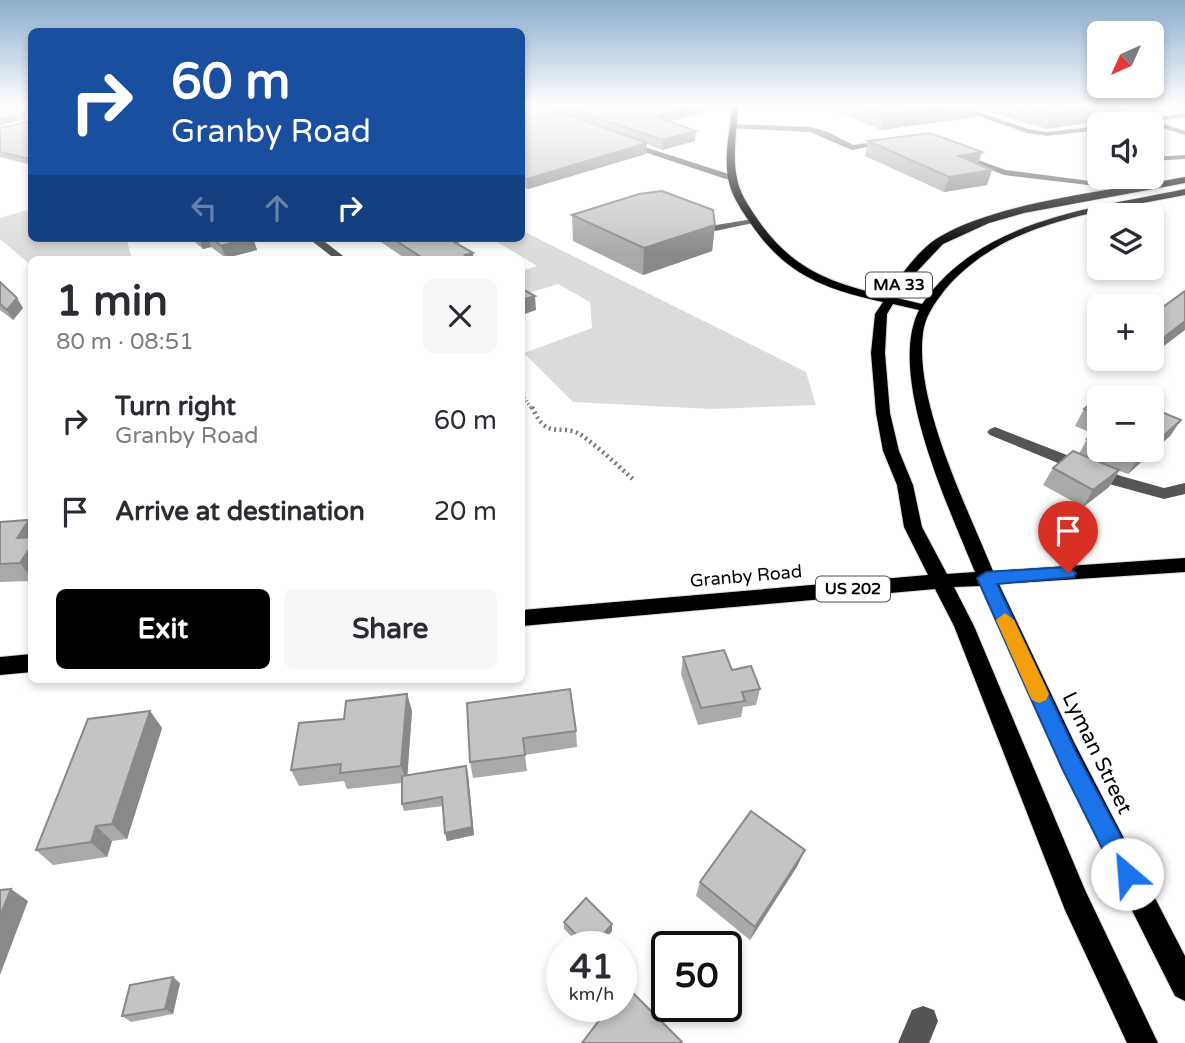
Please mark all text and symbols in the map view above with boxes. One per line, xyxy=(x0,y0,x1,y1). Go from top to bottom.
north arrow xyxy=(1087,21,1164,98)
map controls xyxy=(1087,21,1164,462)
text: 60 m xyxy=(171,53,290,112)
icon: right xyxy=(56,56,147,147)
button: sound xyxy=(1087,112,1164,189)
text: Granby Road xyxy=(171,113,371,151)
icon: left xyxy=(185,189,223,227)
icon: ahead xyxy=(258,189,296,227)
icon: right xyxy=(331,189,369,227)
button: layers xyxy=(1087,203,1164,280)
road number: MA 33 xyxy=(866,272,932,298)
text: 1 min xyxy=(56,276,168,327)
button: close xyxy=(423,279,497,353)
button: + xyxy=(1087,294,1164,371)
text: 80 m · 08:51 xyxy=(56,328,194,356)
button: − xyxy=(1087,385,1164,462)
text: Turn right xyxy=(115,391,236,422)
icon: right xyxy=(56,402,94,440)
text: 60 m xyxy=(434,405,497,436)
text: Granby Road xyxy=(115,422,259,450)
icon: arrive xyxy=(56,493,94,531)
text: Arrive at destination xyxy=(115,496,365,527)
text: 20 m xyxy=(434,496,497,527)
pin xyxy=(1038,501,1098,573)
icon: arrive xyxy=(1049,512,1087,550)
street label: Granby Road xyxy=(689,560,803,592)
road number: US 202 xyxy=(816,576,890,602)
button: Exit xyxy=(56,589,270,669)
button: Share xyxy=(284,589,497,669)
street label: Lyman Street xyxy=(1057,688,1137,818)
position arrow xyxy=(1090,837,1164,911)
speed limit sign: 50 xyxy=(651,931,742,1022)
text: 41 xyxy=(570,946,613,988)
text: km/h xyxy=(569,983,614,1005)

